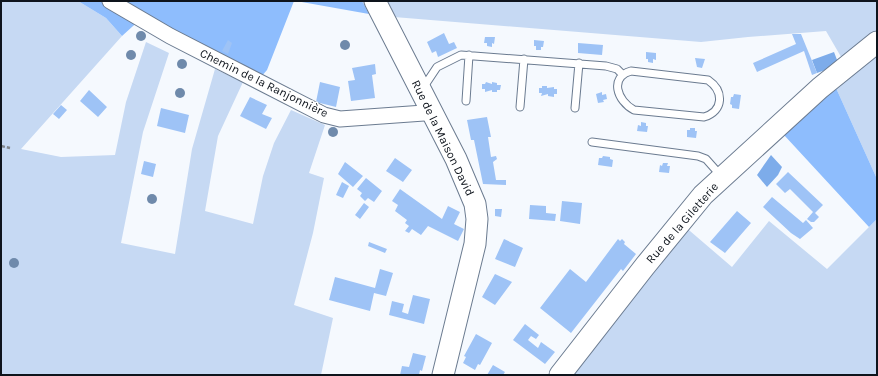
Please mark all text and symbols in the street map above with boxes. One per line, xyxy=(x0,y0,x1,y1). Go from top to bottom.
street label: Chemin de la Ranjonnière xyxy=(198,46,330,120)
street label: Rue de la Maison David xyxy=(409,78,477,198)
street label: Rue de la Giletterie xyxy=(643,180,721,266)

